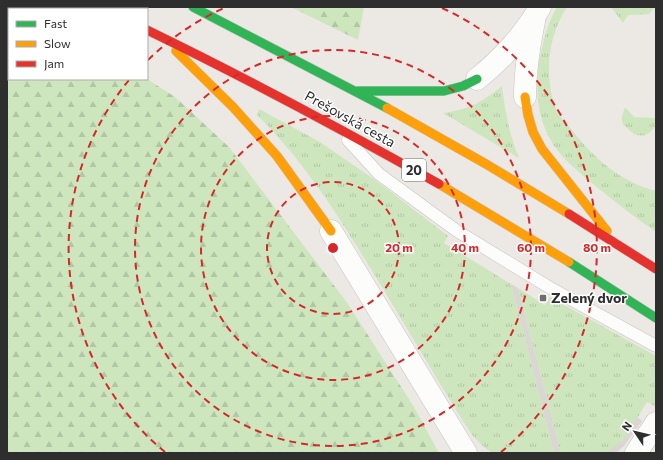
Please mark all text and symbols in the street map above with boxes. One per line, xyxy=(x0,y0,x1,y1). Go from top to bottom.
legend xyxy=(8,8,148,80)
text: Fast xyxy=(44,16,67,30)
text: Slow xyxy=(44,36,71,50)
text: Jam xyxy=(44,56,64,71)
street label: Prešovská cesta xyxy=(302,87,398,150)
road number: 20 xyxy=(402,159,426,181)
text: 20 m xyxy=(385,240,413,254)
text: 40 m xyxy=(451,240,479,254)
text: 60 m xyxy=(517,240,545,254)
text: 80 m xyxy=(583,240,611,254)
centre of rings xyxy=(326,241,340,255)
place label: Zelený dvor xyxy=(551,289,627,306)
marker: Zelený dvor xyxy=(538,293,548,303)
north arrow xyxy=(615,412,655,452)
text: N xyxy=(619,419,634,433)

